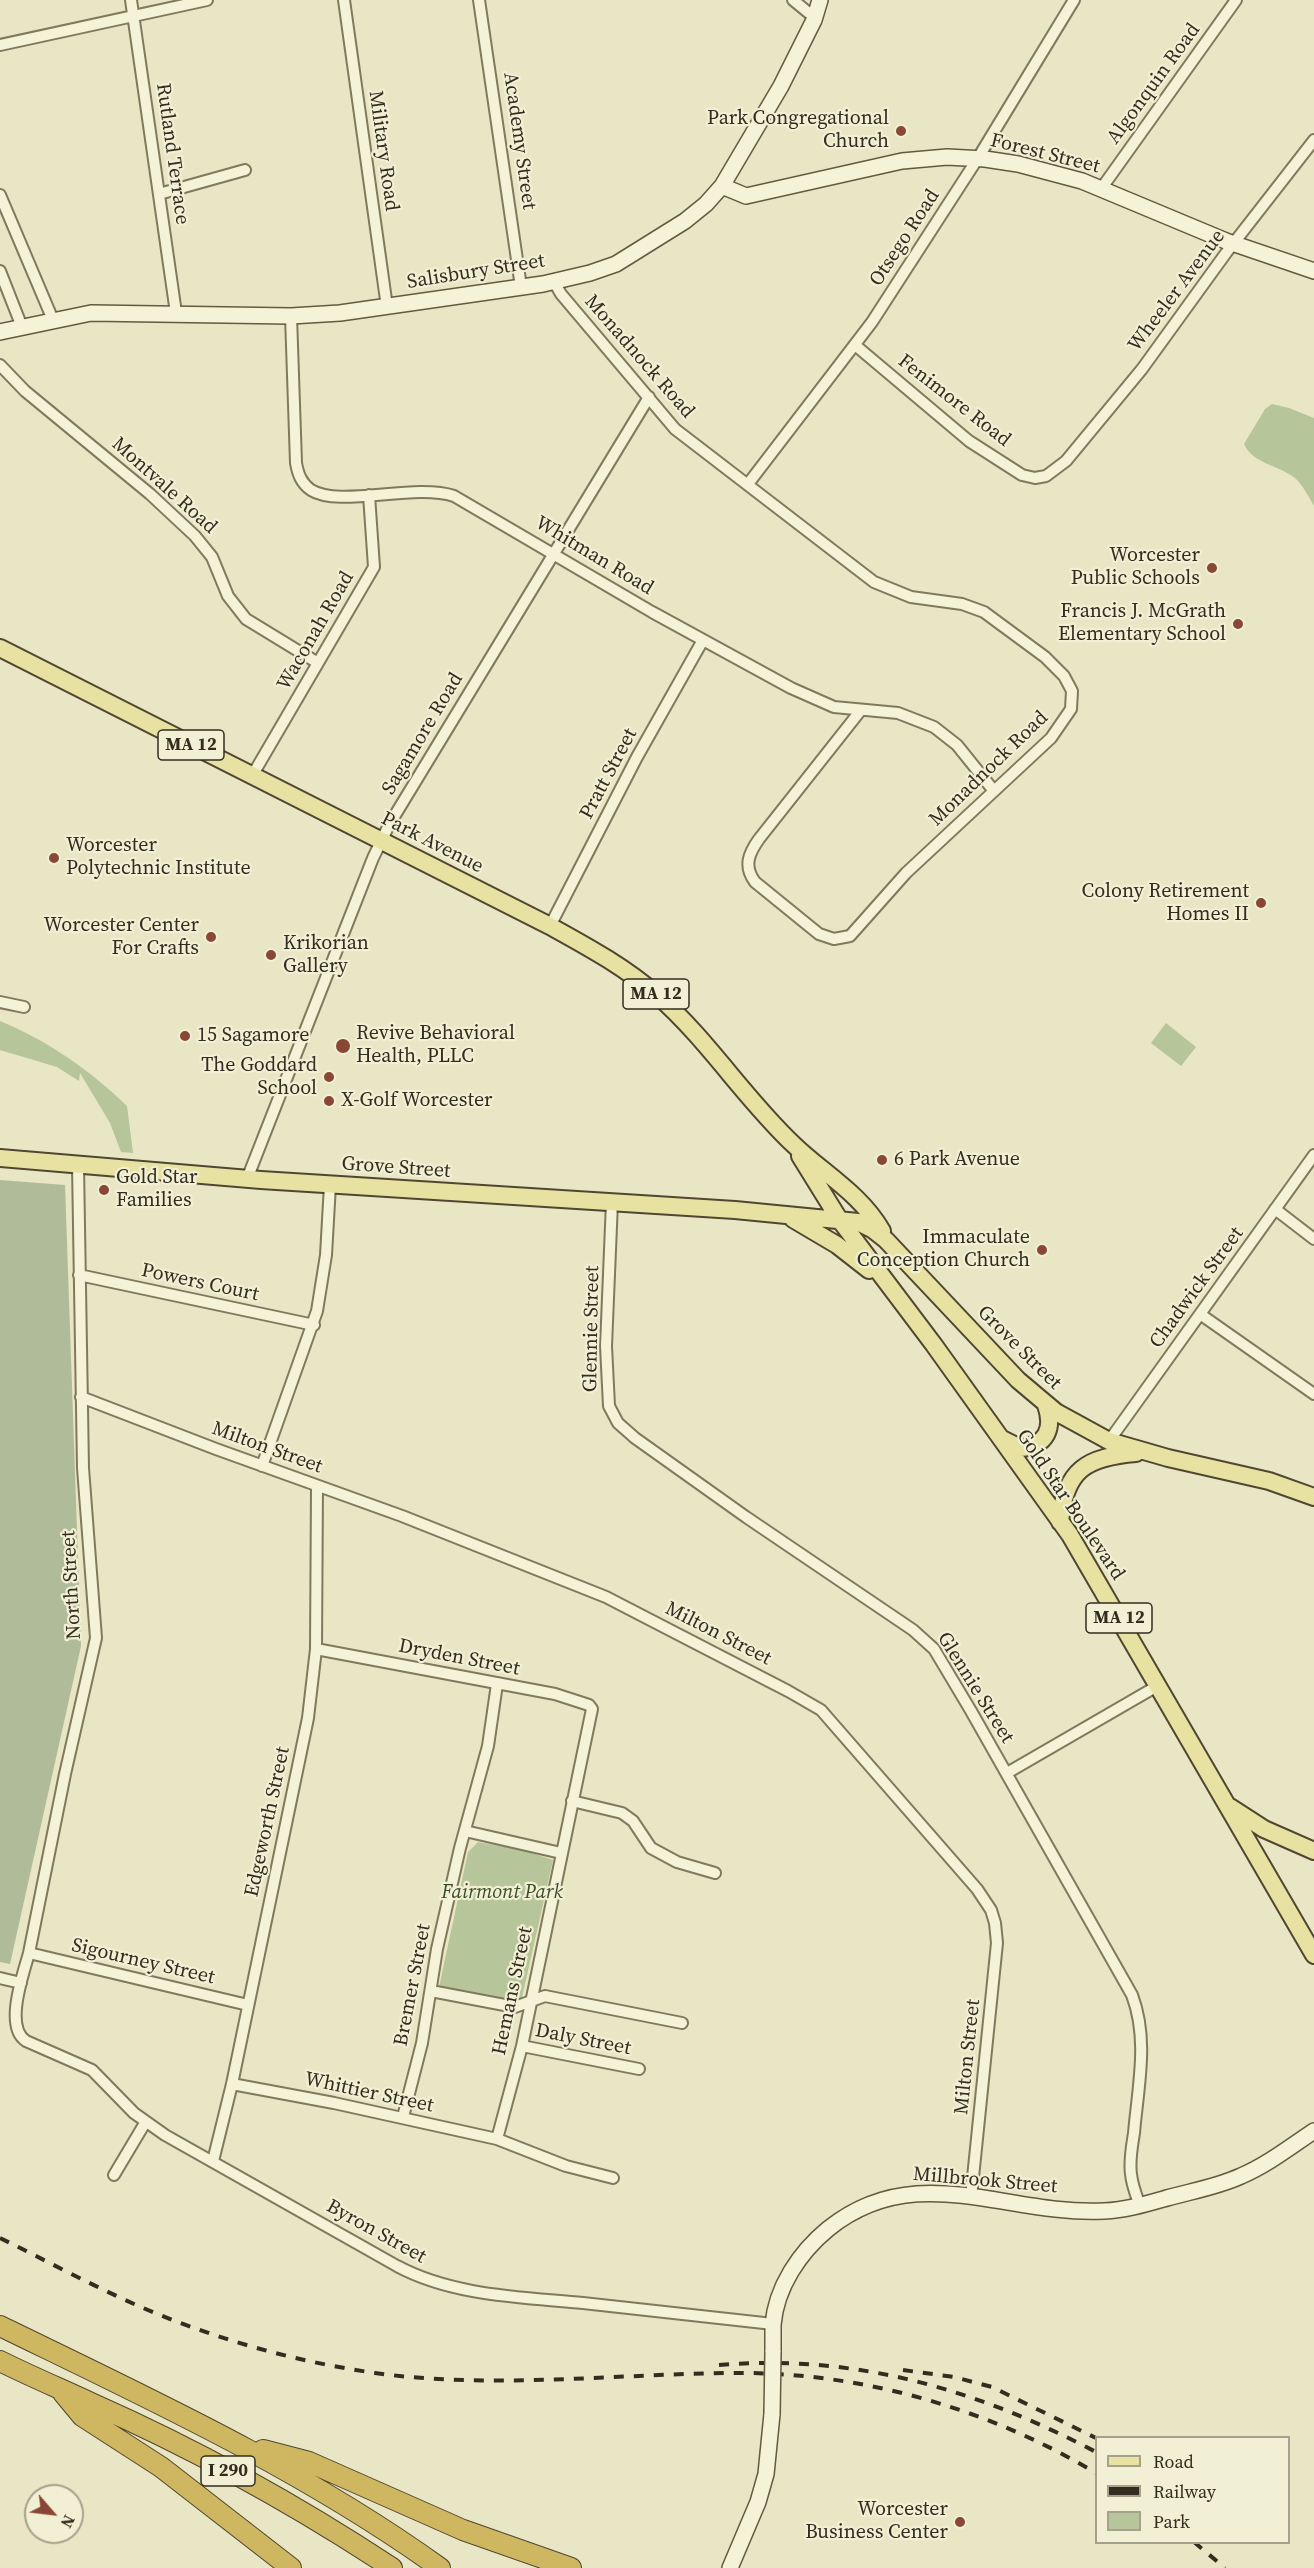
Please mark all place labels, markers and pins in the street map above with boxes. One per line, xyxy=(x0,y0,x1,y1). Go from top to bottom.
place label: Park Congregational Church xyxy=(707,107,889,154)
marker: Park Congregational Church xyxy=(894,124,908,138)
place label: Worcester Public Schools xyxy=(1071,544,1200,591)
marker: Worcester Public Schools xyxy=(1205,561,1219,575)
place label: Francis J. McGrath Elementary School xyxy=(1058,600,1226,647)
marker: Francis J. McGrath Elementary School xyxy=(1231,617,1245,631)
place label: Worcester Polytechnic Institute xyxy=(66,834,251,881)
marker: Worcester Polytechnic Institute xyxy=(47,851,61,865)
place label: Colony Retirement Homes II xyxy=(1082,880,1249,927)
marker: Colony Retirement Homes II xyxy=(1254,896,1268,910)
place label: Worcester Center For Crafts xyxy=(43,914,199,961)
marker: Worcester Center For Crafts xyxy=(204,930,218,944)
place label: Krikorian Gallery xyxy=(283,932,369,979)
marker: Krikorian Gallery xyxy=(264,948,278,962)
place label: Revive Behavioral Health, PLLC xyxy=(356,1022,515,1069)
place label: 15 Sagamore xyxy=(197,1024,309,1048)
marker: 15 Sagamore xyxy=(178,1029,192,1043)
marker: Revive Behavioral Health, PLLC xyxy=(334,1037,352,1055)
place label: The Goddard School xyxy=(201,1054,317,1101)
marker: The Goddard School xyxy=(322,1070,336,1084)
place label: X-Golf Worcester xyxy=(341,1089,493,1113)
marker: X-Golf Worcester xyxy=(322,1094,336,1108)
place label: 6 Park Avenue xyxy=(894,1148,1020,1172)
marker: 6 Park Avenue xyxy=(875,1153,889,1167)
place label: Gold Star Families xyxy=(116,1166,197,1213)
marker: Gold Star Families xyxy=(97,1183,111,1197)
place label: Immaculate Conception Church xyxy=(857,1226,1030,1273)
marker: Immaculate Conception Church xyxy=(1035,1243,1049,1257)
place label: Worcester Business Center xyxy=(805,2498,948,2545)
marker: Worcester Business Center xyxy=(953,2515,967,2529)

